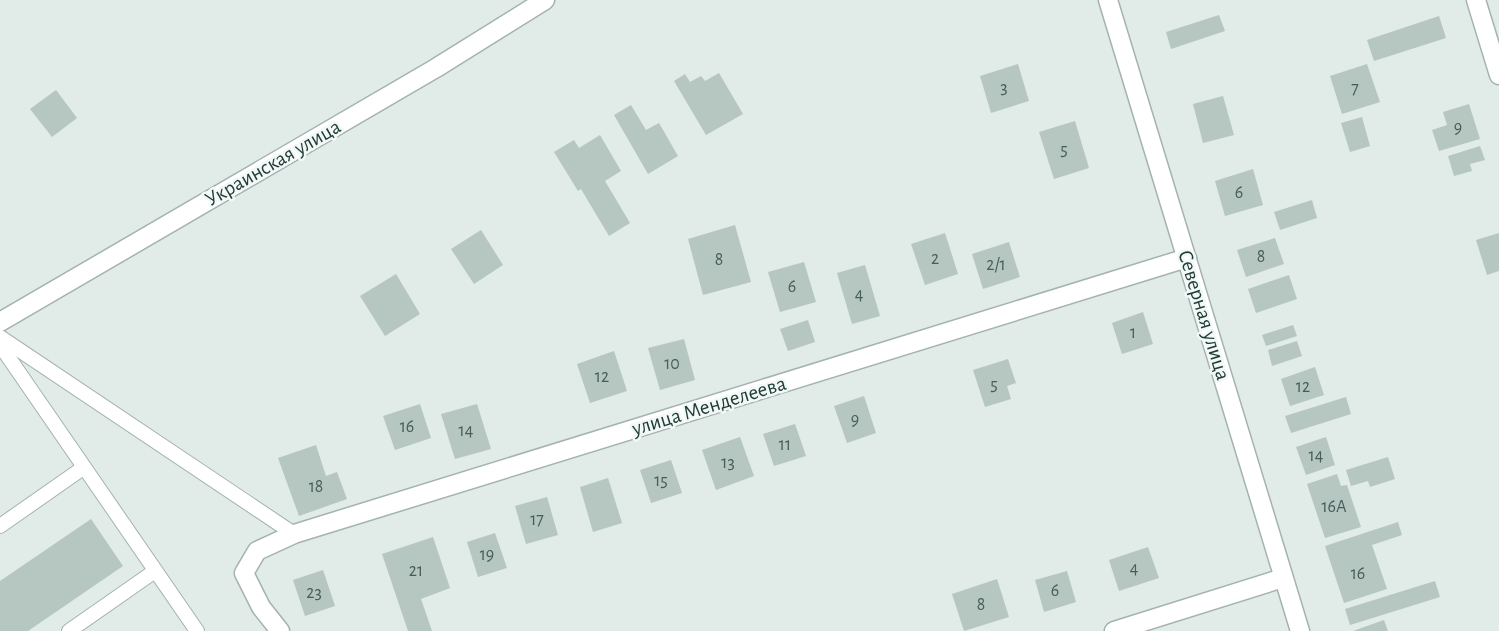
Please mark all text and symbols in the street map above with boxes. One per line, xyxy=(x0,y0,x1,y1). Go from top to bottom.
house number: 3 xyxy=(1000,79,1008,97)
house number: 7 xyxy=(1351,80,1359,98)
street label: Украинская улица xyxy=(202,115,345,210)
house number: 9 xyxy=(1454,119,1462,137)
house number: 5 xyxy=(1060,141,1068,159)
house number: 6 xyxy=(1235,184,1243,202)
street label: Северная улица xyxy=(1174,247,1234,383)
house number: 8 xyxy=(1257,248,1265,266)
house number: 2 xyxy=(931,250,939,268)
house number: 8 xyxy=(715,251,723,269)
house number: 2/1 xyxy=(986,256,1006,274)
house number: 6 xyxy=(788,278,796,296)
house number: 4 xyxy=(855,286,864,304)
house number: 1 xyxy=(1130,324,1136,342)
house number: 10 xyxy=(664,355,680,373)
house number: 12 xyxy=(595,368,609,386)
street label: улица Менделеева xyxy=(629,372,789,440)
house number: 5 xyxy=(990,376,998,394)
house number: 12 xyxy=(1296,378,1310,396)
house number: 9 xyxy=(851,411,859,429)
house number: 16 xyxy=(400,418,414,436)
house number: 14 xyxy=(459,422,474,440)
house number: 11 xyxy=(779,436,791,454)
house number: 14 xyxy=(1309,447,1324,465)
house number: 13 xyxy=(721,454,735,472)
house number: 15 xyxy=(654,472,668,490)
house number: 18 xyxy=(309,478,323,496)
house number: 16А xyxy=(1321,498,1347,516)
house number: 17 xyxy=(530,511,544,529)
house number: 19 xyxy=(480,546,494,564)
house number: 4 xyxy=(1130,560,1139,578)
house number: 21 xyxy=(409,562,423,580)
house number: 16 xyxy=(1351,565,1365,583)
house number: 6 xyxy=(1051,582,1059,600)
house number: 23 xyxy=(306,584,322,602)
house number: 8 xyxy=(977,596,985,614)

